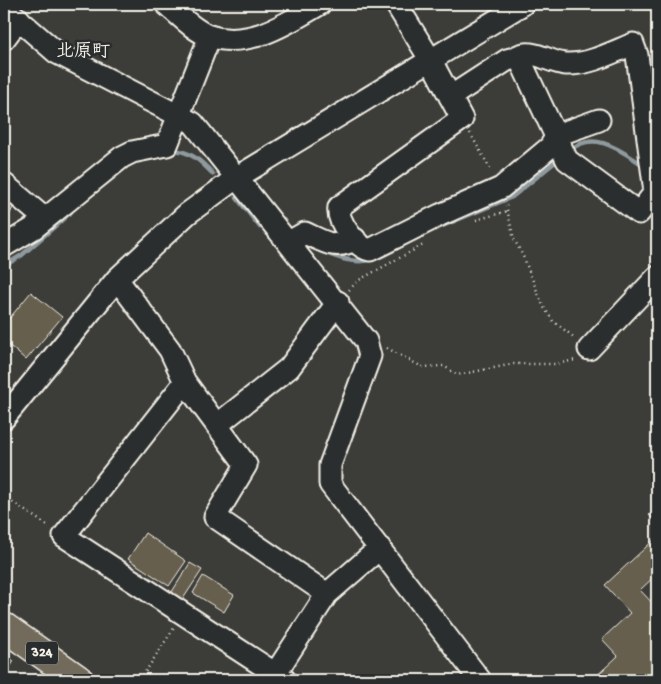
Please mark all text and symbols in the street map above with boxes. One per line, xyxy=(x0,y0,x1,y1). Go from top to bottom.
district label: 北原町 xyxy=(56,41,110,63)
road number: 324 xyxy=(26,641,58,664)

